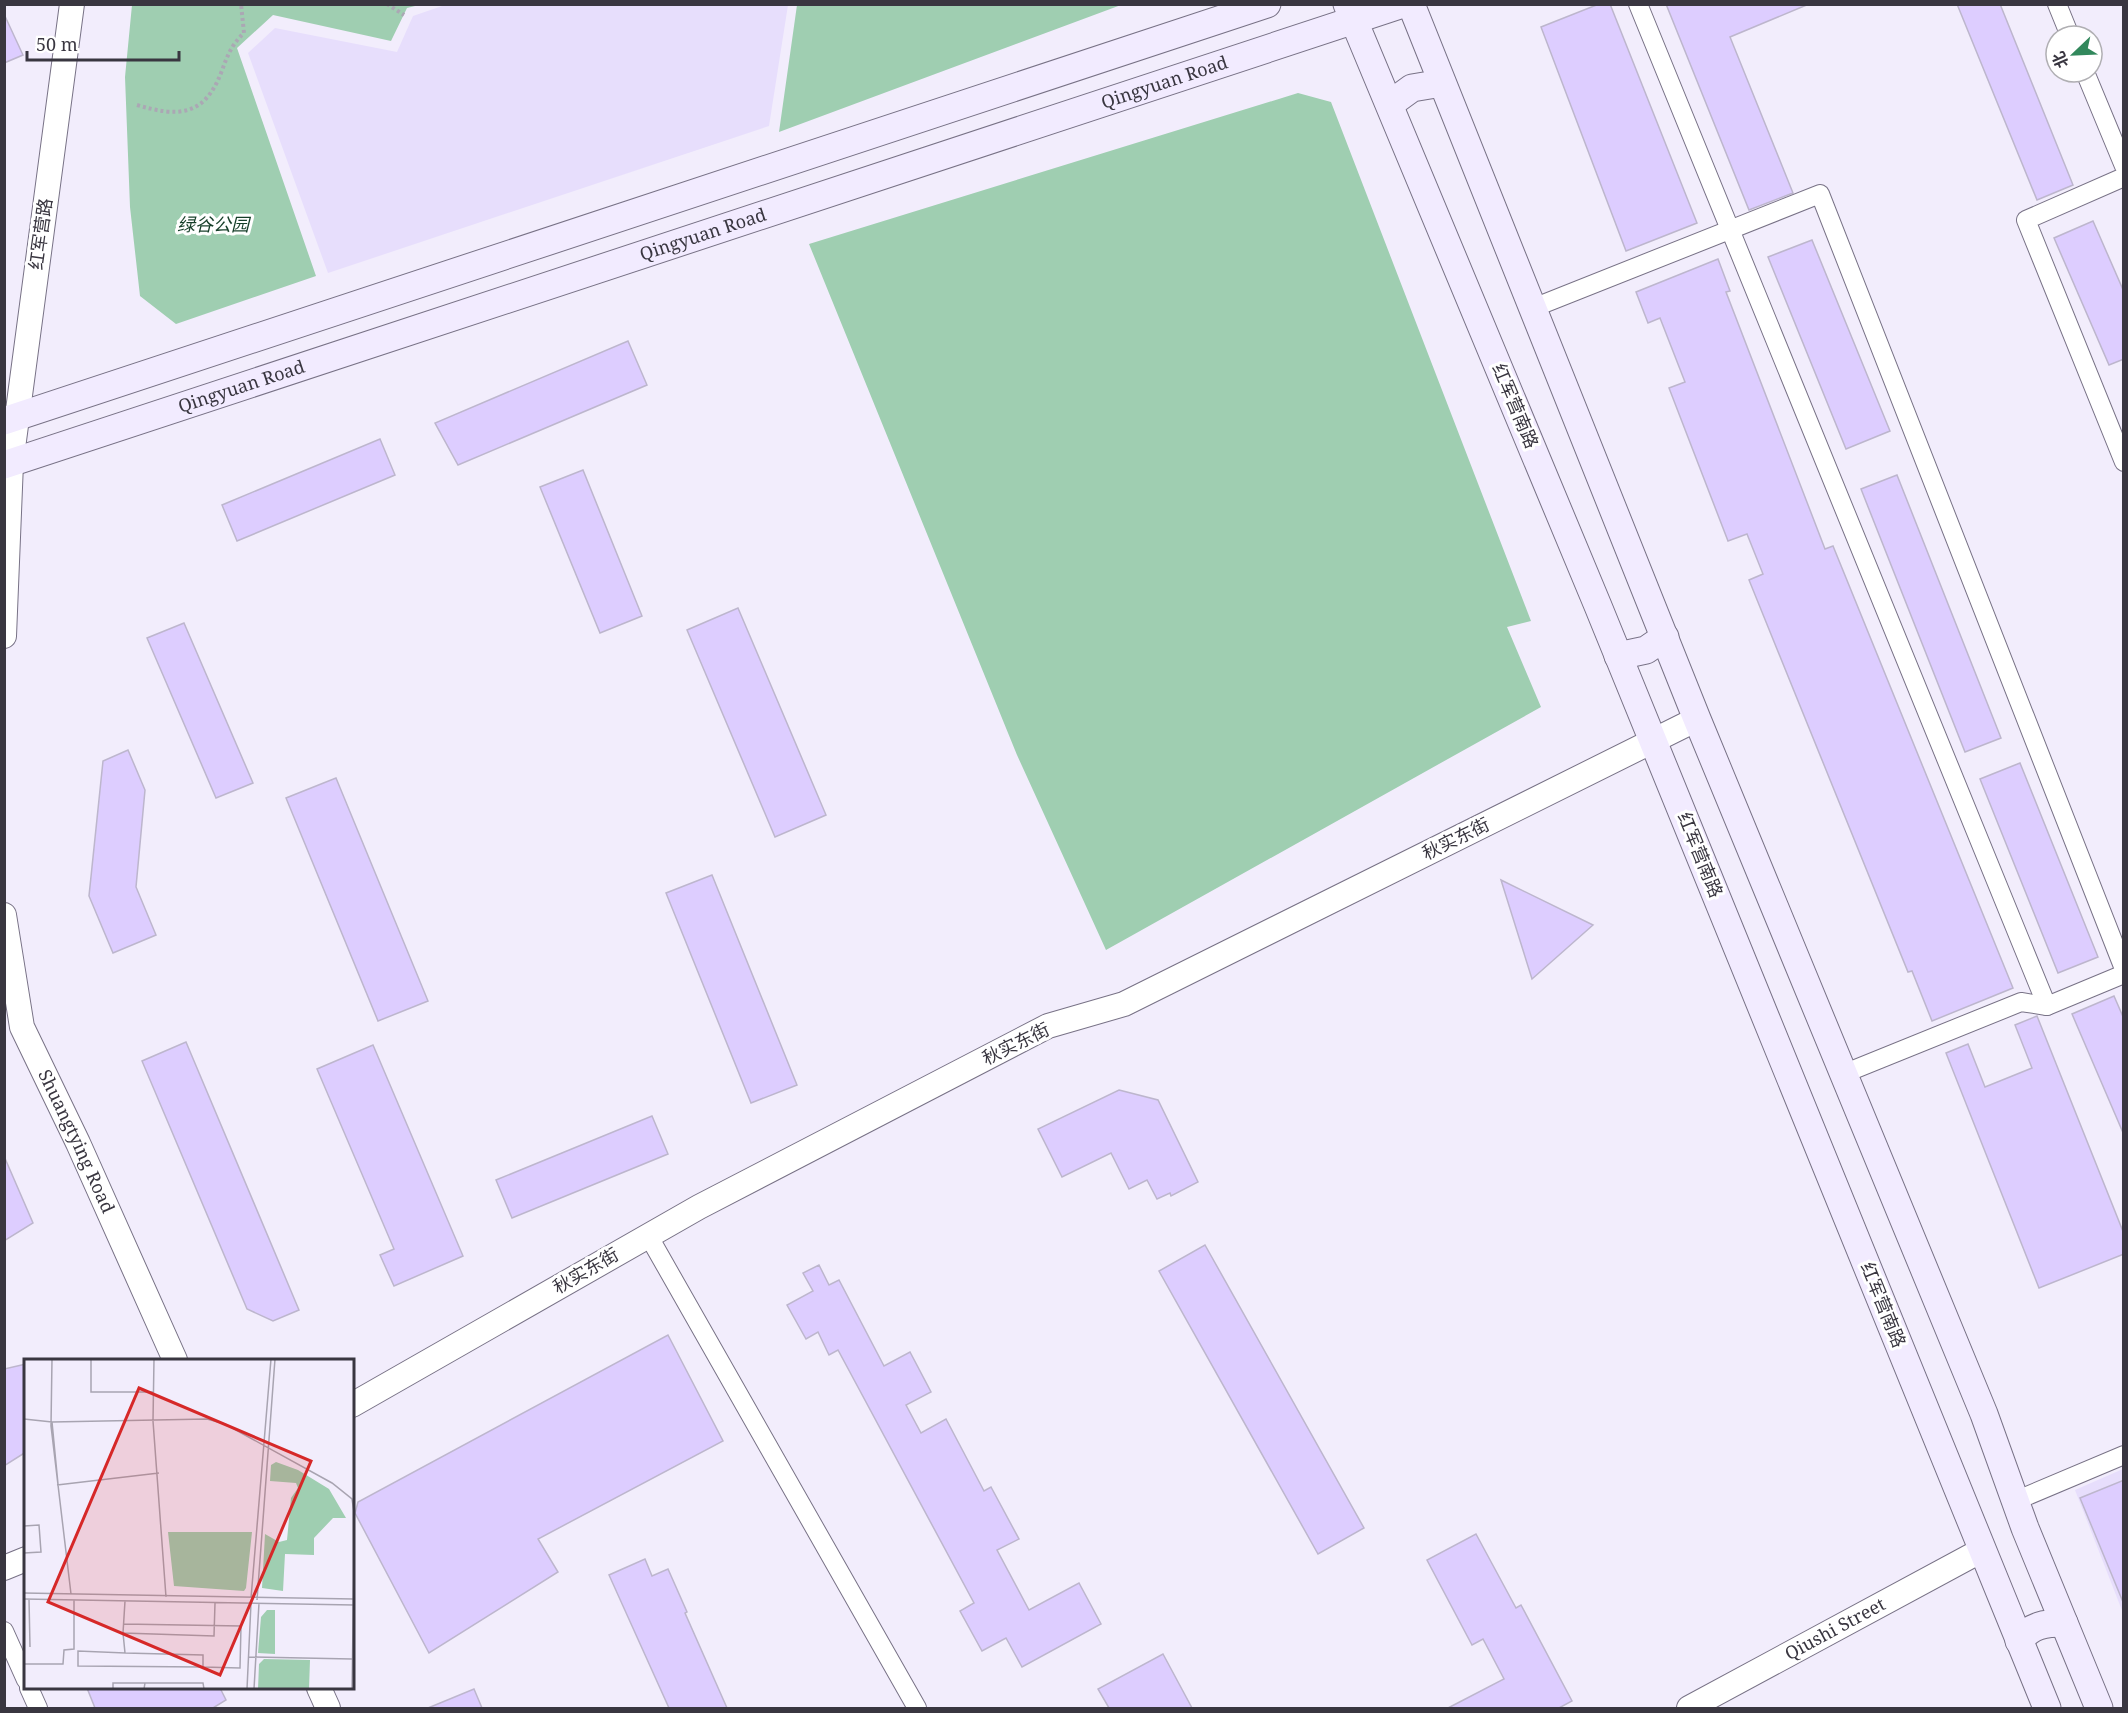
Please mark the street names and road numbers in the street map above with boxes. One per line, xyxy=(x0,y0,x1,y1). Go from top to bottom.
street label: Qingyuan Road xyxy=(1098,50,1231,114)
street label: 红军营路 xyxy=(23,197,57,271)
street label: Qingyuan Road xyxy=(636,202,769,266)
street label: Qingyuan Road xyxy=(175,354,308,418)
street label: 红军营南路 xyxy=(1487,359,1545,452)
street label: 红军营南路 xyxy=(1673,808,1729,901)
street label: 秋实东街 xyxy=(1418,812,1493,865)
street label: 秋实东街 xyxy=(978,1017,1053,1070)
street label: Shuangtying Road xyxy=(33,1065,121,1217)
street label: 秋实东街 xyxy=(548,1242,623,1299)
street label: 红军营南路 xyxy=(1856,1258,1912,1351)
street label: Qiushi Street xyxy=(1780,1591,1889,1665)

